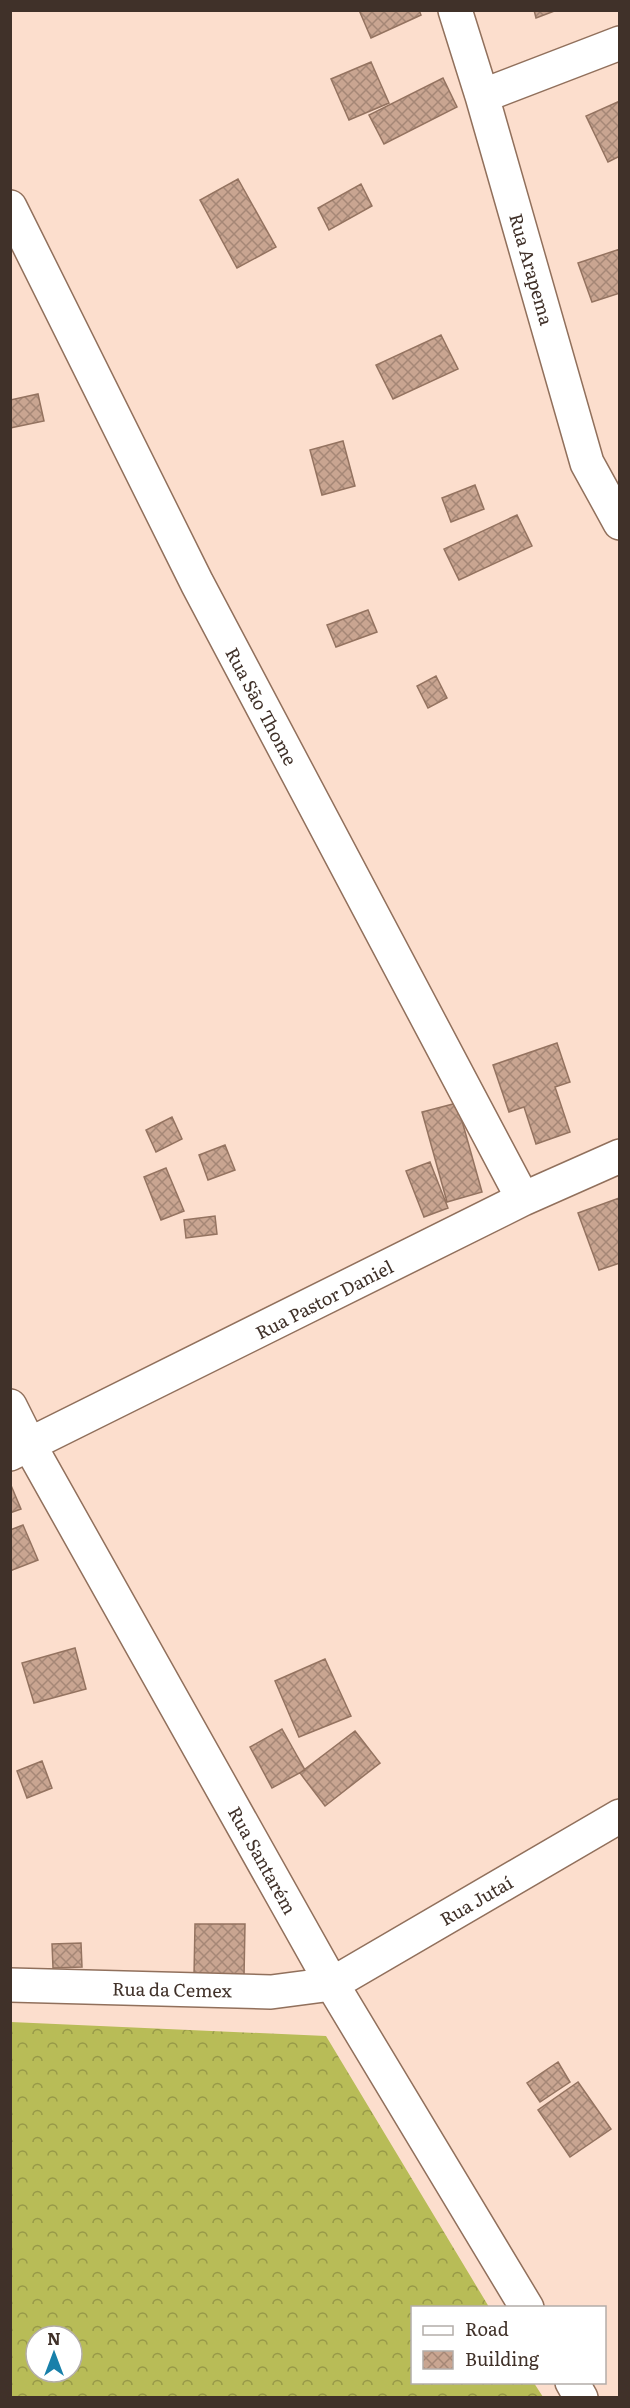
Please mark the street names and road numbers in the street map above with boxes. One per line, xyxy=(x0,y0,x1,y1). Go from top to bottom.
street label: Rua Arapema xyxy=(503,210,561,328)
street label: Rua São Thome xyxy=(219,642,305,770)
street label: Rua Pastor Daniel xyxy=(250,1253,398,1345)
street label: Rua Santarém xyxy=(222,1801,304,1919)
street label: Rua Jutaí xyxy=(435,1868,517,1932)
street label: Rua da Cemex xyxy=(112,1974,233,2004)

